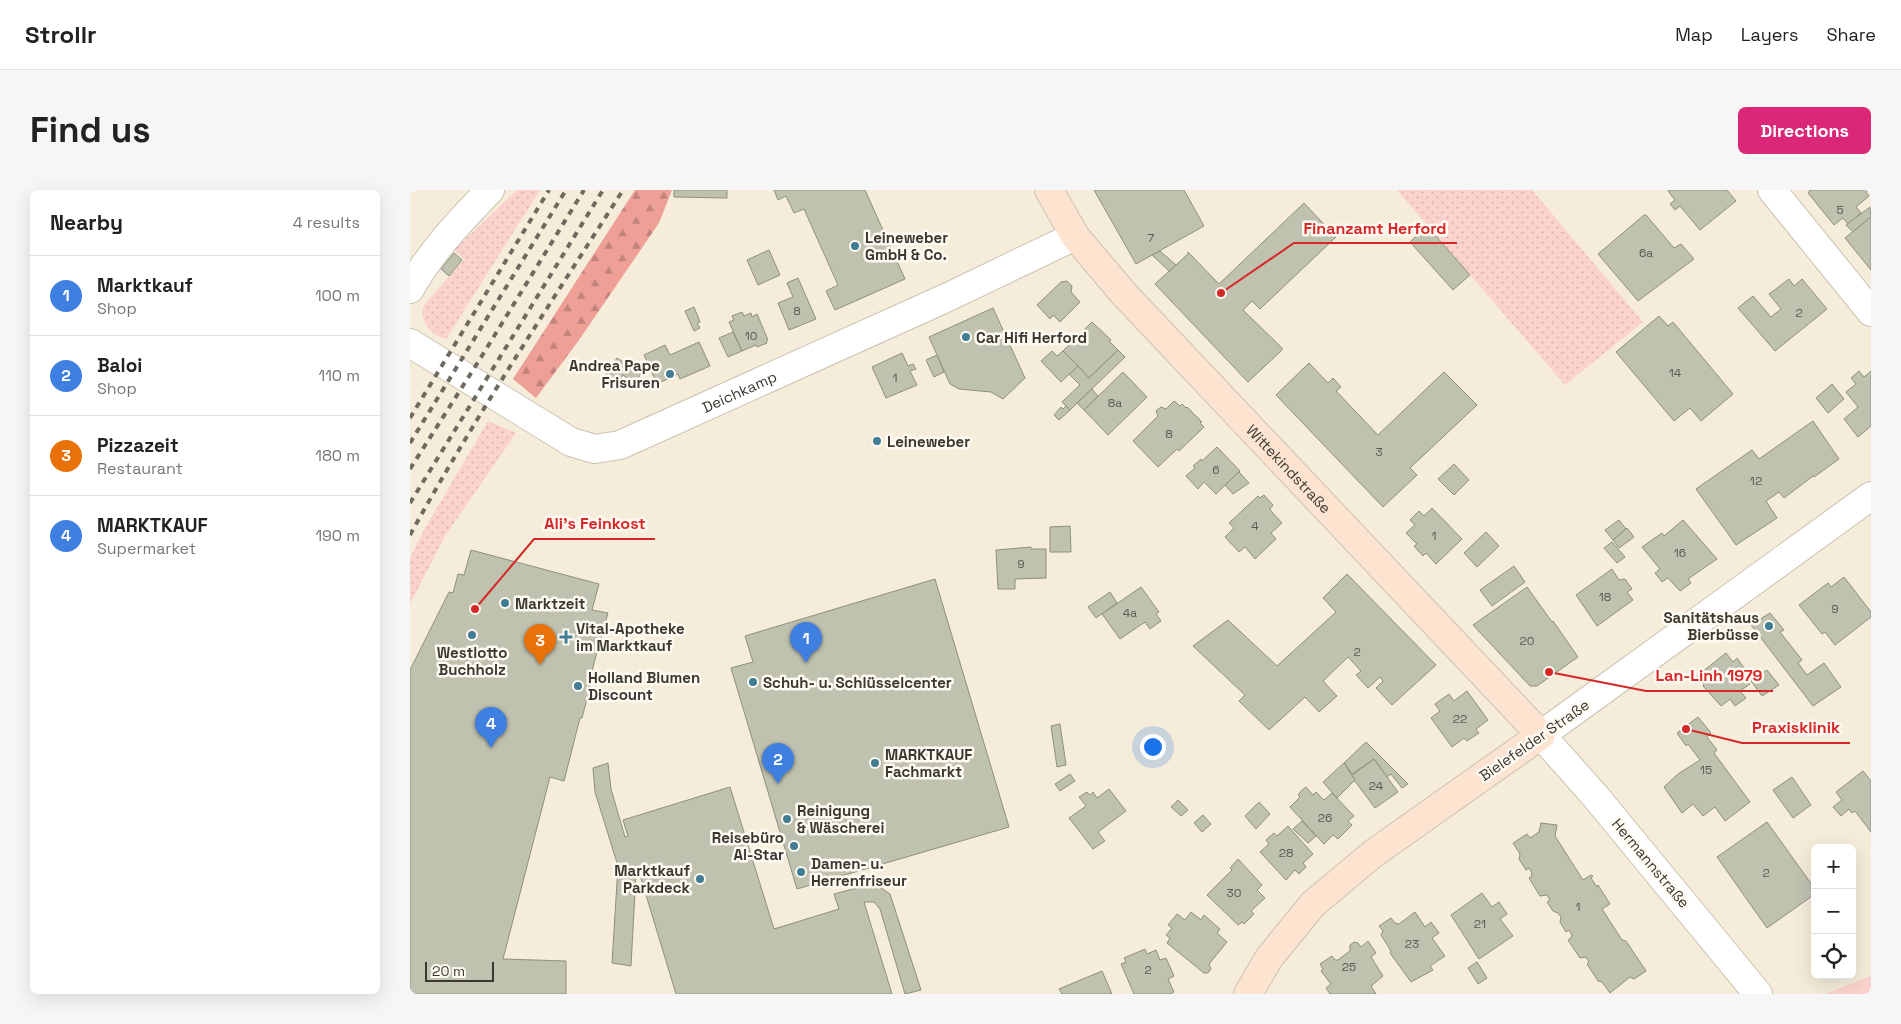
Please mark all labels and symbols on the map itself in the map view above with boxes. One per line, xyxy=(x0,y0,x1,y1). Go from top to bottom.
house number: 5 xyxy=(1836,202,1844,218)
callout: Finanzamt Herford xyxy=(1294,212,1457,243)
text: Finanzamt Herford xyxy=(1304,218,1446,239)
place label: Leineweber GmbH & Co. xyxy=(865,228,948,264)
house number: 7 xyxy=(1148,230,1155,246)
marker: Leineweber GmbH & Co. xyxy=(849,240,861,252)
house number: 6a xyxy=(1639,245,1653,261)
house number: 8 xyxy=(793,303,801,319)
house number: 2 xyxy=(1795,305,1803,321)
house number: 10 xyxy=(745,328,757,344)
place label: Car Hifi Herford xyxy=(976,328,1087,347)
marker: Car Hifi Herford xyxy=(960,331,972,343)
place label: Andrea Pape Frisuren xyxy=(569,356,660,392)
house number: 14 xyxy=(1669,365,1682,381)
street label: Deichkamp xyxy=(699,366,779,416)
marker: Andrea Pape Frisuren xyxy=(664,368,676,380)
house number: 1 xyxy=(892,370,898,386)
house number: 8a xyxy=(1108,395,1122,411)
street label: Wittekindstraße xyxy=(1243,420,1336,517)
house number: 8 xyxy=(1165,426,1173,442)
place label: Leineweber xyxy=(887,432,970,451)
marker: Leineweber xyxy=(871,435,883,447)
house number: 3 xyxy=(1375,444,1383,460)
house number: 6 xyxy=(1212,462,1220,478)
house number: 12 xyxy=(1750,473,1762,489)
callout: Ali's Feinkost xyxy=(534,508,655,539)
text: Ali's Feinkost xyxy=(544,513,646,534)
house number: 4 xyxy=(1251,518,1259,534)
house number: 1 xyxy=(1431,528,1437,544)
house number: 16 xyxy=(1674,545,1686,561)
house number: 9 xyxy=(1017,556,1025,572)
house number: 18 xyxy=(1599,589,1611,605)
place label: Marktzeit xyxy=(515,594,585,613)
marker: Marktzeit xyxy=(499,597,511,609)
house number: 9 xyxy=(1831,601,1839,617)
house number: 4a xyxy=(1123,605,1137,621)
place label: Sanitätshaus Bierbüsse xyxy=(1664,608,1759,644)
place label: Vital-Apotheke im Marktkauf xyxy=(576,619,685,655)
marker: Sanitätshaus Bierbüsse xyxy=(1763,620,1775,632)
pin: 1 xyxy=(790,622,822,663)
pin: 3 xyxy=(524,624,556,665)
marker: Westlotto Buchholz xyxy=(466,629,478,641)
marker: Vital-Apotheke im Marktkauf xyxy=(560,631,572,643)
house number: 20 xyxy=(1520,633,1534,649)
place label: Westlotto Buchholz xyxy=(437,643,507,679)
house number: 2 xyxy=(1353,644,1361,660)
callout: Lan-Linh 1979 xyxy=(1646,660,1773,691)
text: Lan-Linh 1979 xyxy=(1656,665,1763,686)
place label: Holland Blumen Discount xyxy=(588,668,700,704)
place label: Schuh- u. Schlüsselcenter xyxy=(763,673,952,692)
marker: Schuh- u. Schlüsselcenter xyxy=(747,676,759,688)
marker: Holland Blumen Discount xyxy=(572,680,584,692)
street label: Bielefelder Straße xyxy=(1475,695,1593,785)
pin: 4 xyxy=(475,707,507,748)
house number: 22 xyxy=(1453,711,1467,727)
callout: Praxisklinik xyxy=(1742,712,1850,743)
text: Praxisklinik xyxy=(1752,717,1840,738)
your location xyxy=(1140,734,1166,760)
pin: 2 xyxy=(762,743,794,784)
place label: MARKTKAUF Fachmarkt xyxy=(885,745,972,781)
marker: MARKTKAUF Fachmarkt xyxy=(869,757,881,769)
house number: 15 xyxy=(1700,762,1712,778)
house number: 24 xyxy=(1369,778,1384,794)
place label: Reinigung & Wäscherei xyxy=(797,801,884,837)
house number: 26 xyxy=(1318,810,1332,826)
marker: Reinigung & Wäscherei xyxy=(781,813,793,825)
street label: Hermannstraße xyxy=(1608,814,1694,912)
place label: Reisebüro Al-Star xyxy=(712,828,784,864)
marker: Reisebüro Al-Star xyxy=(788,840,800,852)
house number: 28 xyxy=(1279,845,1293,861)
place label: Damen- u. Herrenfriseur xyxy=(811,854,907,890)
place label: Marktkauf Parkdeck xyxy=(614,861,691,897)
house number: 2 xyxy=(1762,865,1770,881)
marker: Damen- u. Herrenfriseur xyxy=(795,866,807,878)
marker: Marktkauf Parkdeck xyxy=(694,873,706,885)
house number: 30 xyxy=(1227,885,1241,901)
house number: 1 xyxy=(1575,899,1581,915)
house number: 21 xyxy=(1474,916,1486,932)
house number: 23 xyxy=(1405,936,1419,952)
scale bar xyxy=(425,959,494,982)
house number: 25 xyxy=(1342,959,1356,975)
house number: 2 xyxy=(1144,962,1152,978)

